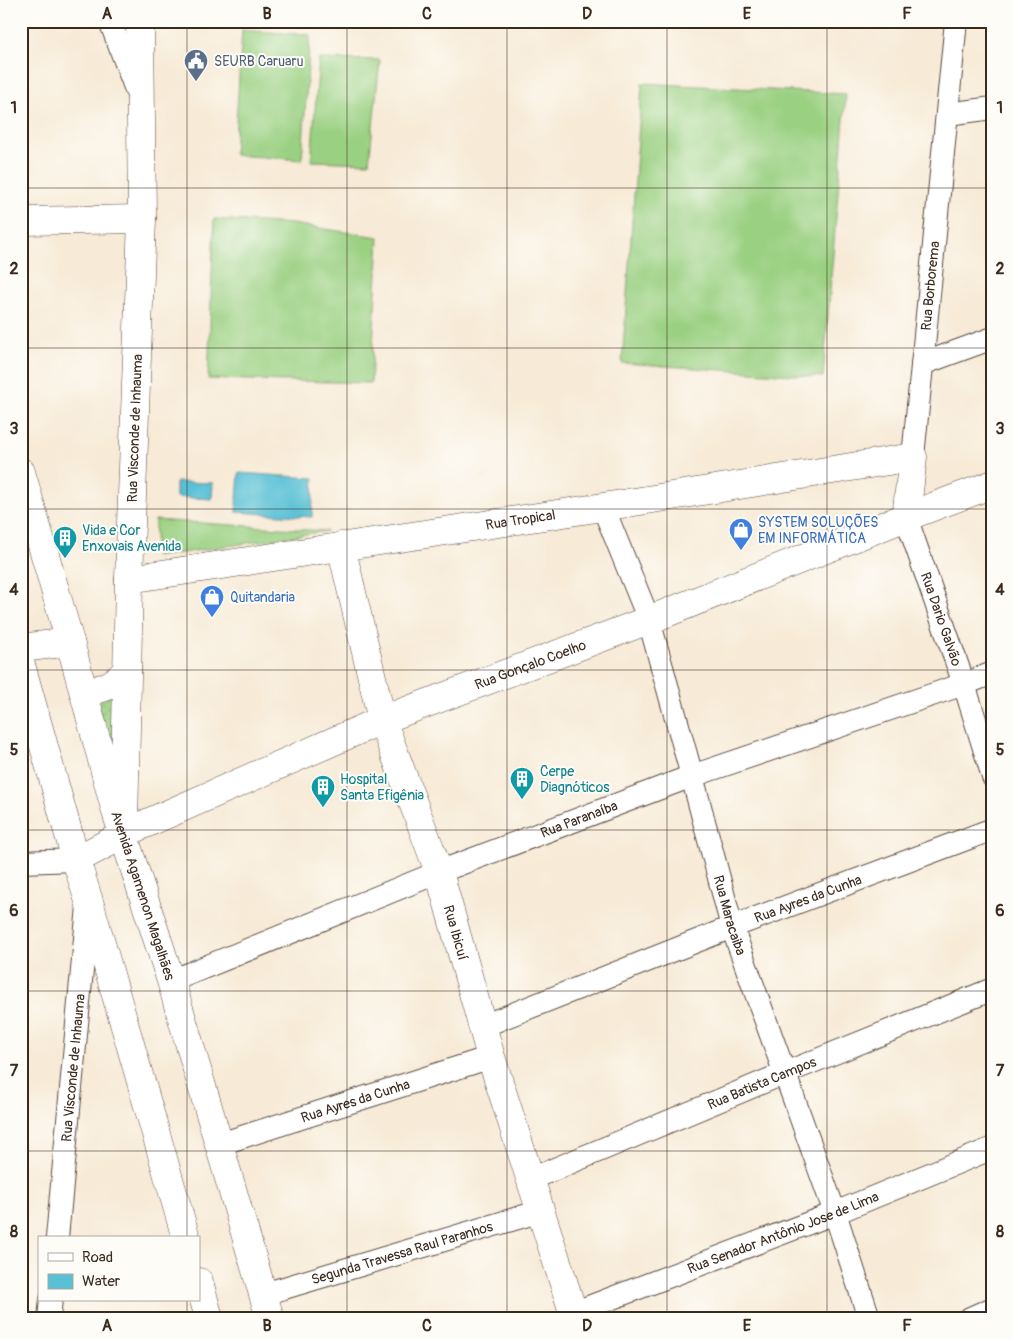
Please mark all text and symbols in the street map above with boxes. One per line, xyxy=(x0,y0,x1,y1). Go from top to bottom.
text: A xyxy=(102,4,113,24)
text: B xyxy=(262,4,272,24)
text: C xyxy=(422,4,432,24)
text: D xyxy=(582,4,592,24)
text: E xyxy=(743,4,752,24)
text: F xyxy=(902,4,912,24)
public building icon: SEURB Caruaru xyxy=(183,48,209,82)
place label: SEURB Caruaru xyxy=(214,53,304,70)
text: 1 xyxy=(11,98,17,118)
text: 1 xyxy=(997,98,1003,118)
street label: Rua Borborema xyxy=(918,240,943,332)
text: 2 xyxy=(10,259,19,279)
text: 2 xyxy=(996,259,1005,279)
street label: Rua Visconde de Inhauma xyxy=(124,354,146,503)
text: 3 xyxy=(10,419,19,439)
text: 3 xyxy=(996,419,1005,439)
street label: Rua Tropical xyxy=(484,506,557,534)
place label: SYSTEM SOLUÇÕES EM INFORMÁTICA xyxy=(758,513,879,547)
shop icon: SYSTEM SOLUÇÕES EM INFORMÁTICA xyxy=(728,517,754,551)
place label: Vida e Cor Enxovais Avenida xyxy=(82,522,181,555)
building icon: Vida e Cor Enxovais Avenida xyxy=(52,525,78,559)
street label: Rua Dario Galvão xyxy=(917,570,965,669)
text: 4 xyxy=(9,580,19,600)
text: 4 xyxy=(995,580,1005,600)
shop icon: Quitandaria xyxy=(199,584,225,618)
place label: Quitandaria xyxy=(230,589,295,606)
street label: Rua Gonçalo Coelho xyxy=(472,636,589,694)
text: 5 xyxy=(10,740,19,760)
text: 5 xyxy=(996,740,1005,760)
place label: Cerpe Diagnóticos xyxy=(540,763,610,796)
building icon: Cerpe Diagnóticos xyxy=(509,766,535,800)
place label: Hospital Santa Efigênia xyxy=(340,771,424,804)
building icon: Hospital Santa Efigênia xyxy=(310,774,336,808)
street label: Rua Paranaíba xyxy=(538,797,620,842)
street label: Avenida Agamenon Magalhães xyxy=(107,809,178,983)
street label: Rua Ayres da Cunha xyxy=(752,871,864,927)
street label: Rua Maracaiba xyxy=(710,874,749,957)
text: 6 xyxy=(9,901,19,921)
text: 6 xyxy=(995,901,1005,921)
street label: Rua Ibicuí xyxy=(440,903,471,962)
street label: Rua Visconde de Inhauma xyxy=(58,993,89,1143)
street label: Rua Batista Campos xyxy=(705,1053,820,1113)
text: 7 xyxy=(10,1061,19,1081)
text: 7 xyxy=(996,1061,1005,1081)
street label: Rua Ayres da Cunha xyxy=(299,1076,412,1126)
street label: Rua Senador Antônio Jose de Lima xyxy=(685,1188,881,1278)
street label: Segunda Travessa Raul Paranhos xyxy=(309,1218,496,1288)
text: 8 xyxy=(10,1222,18,1242)
text: 8 xyxy=(996,1222,1004,1242)
legend xyxy=(38,1236,200,1302)
text: Road xyxy=(82,1248,113,1267)
text: Water xyxy=(82,1272,121,1291)
text: A xyxy=(102,1316,113,1336)
text: B xyxy=(262,1316,272,1336)
text: C xyxy=(422,1316,432,1336)
text: D xyxy=(582,1316,592,1336)
text: E xyxy=(743,1316,752,1336)
text: F xyxy=(902,1316,912,1336)

